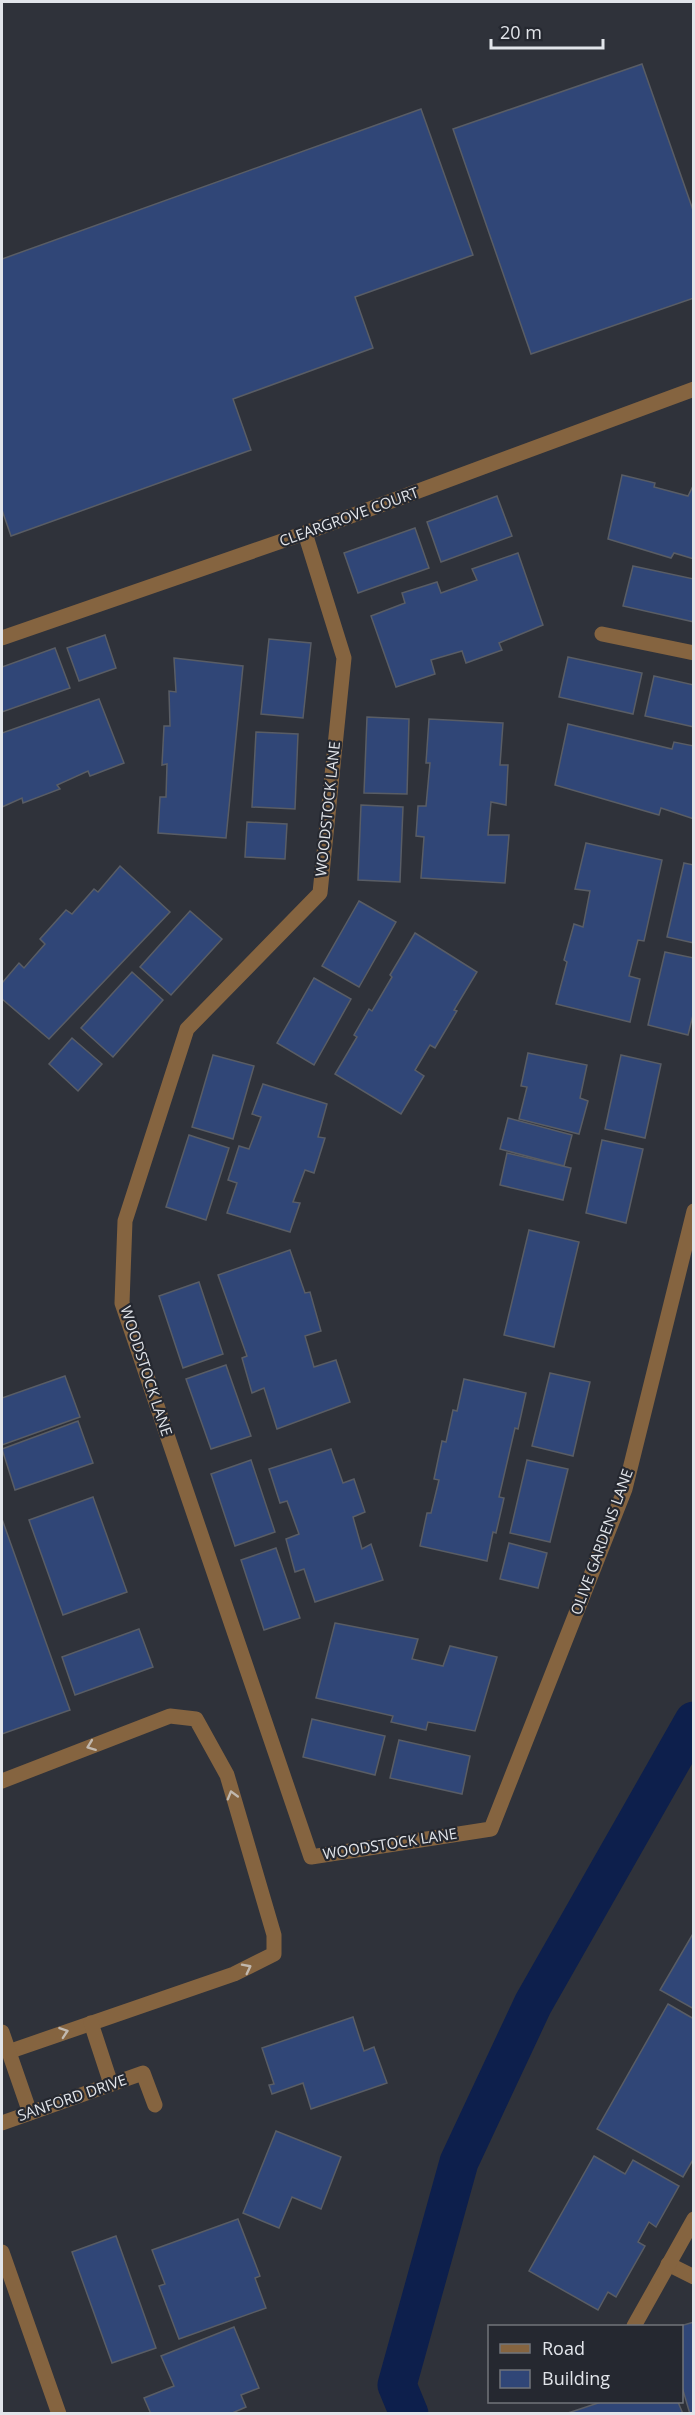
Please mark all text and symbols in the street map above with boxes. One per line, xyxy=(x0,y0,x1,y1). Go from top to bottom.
scale bar xyxy=(491,12,604,50)
text: 20 m xyxy=(500,20,542,44)
street label: CLEARGROVE COURT xyxy=(276,481,422,551)
street label: WOODSTOCK LANE xyxy=(310,740,344,877)
street label: WOODSTOCK LANE xyxy=(116,1303,177,1438)
street label: OLIVE GARDENS LANE xyxy=(565,1466,637,1617)
one-way arrow xyxy=(86,1739,97,1751)
one-way arrow xyxy=(227,1790,239,1801)
street label: WOODSTOCK LANE xyxy=(321,1823,458,1864)
one-way arrow xyxy=(241,1963,252,1975)
one-way arrow xyxy=(58,2027,69,2040)
street label: SANFORD DRIVE xyxy=(14,2069,129,2125)
legend xyxy=(488,2325,683,2403)
text: Road xyxy=(542,2336,585,2360)
text: Building xyxy=(542,2366,610,2390)

